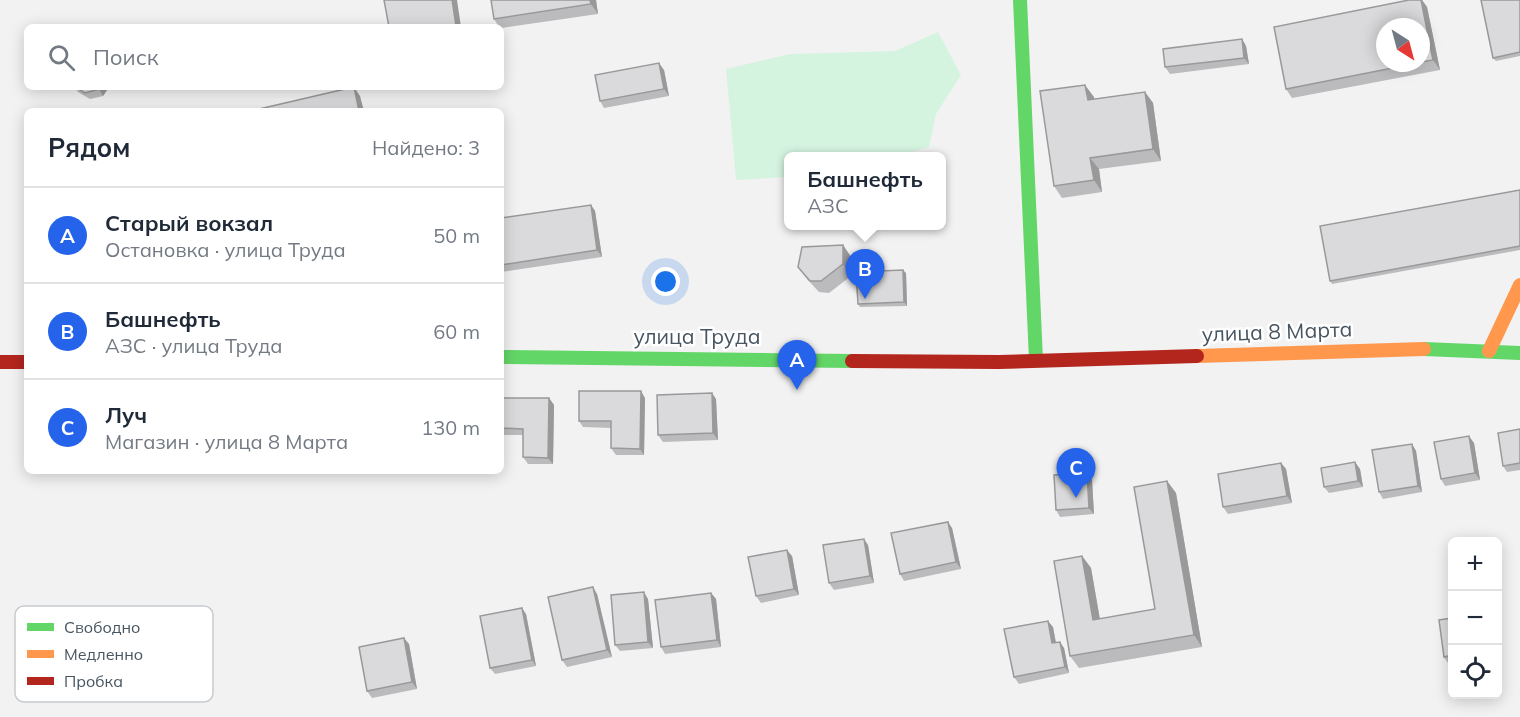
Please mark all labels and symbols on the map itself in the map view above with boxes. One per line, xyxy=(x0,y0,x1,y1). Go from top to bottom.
north arrow xyxy=(1376,18,1430,72)
pin: B xyxy=(846,250,884,299)
your location xyxy=(651,267,680,296)
street label: улица 8 Марта xyxy=(1201,315,1353,347)
street label: улица Труда xyxy=(633,323,761,349)
pin: A xyxy=(778,340,816,390)
pin: C xyxy=(1056,448,1096,498)
legend xyxy=(15,606,213,702)
text: Свободно xyxy=(64,617,140,637)
text: Медленно xyxy=(64,644,143,664)
text: Пробка xyxy=(64,671,123,691)

